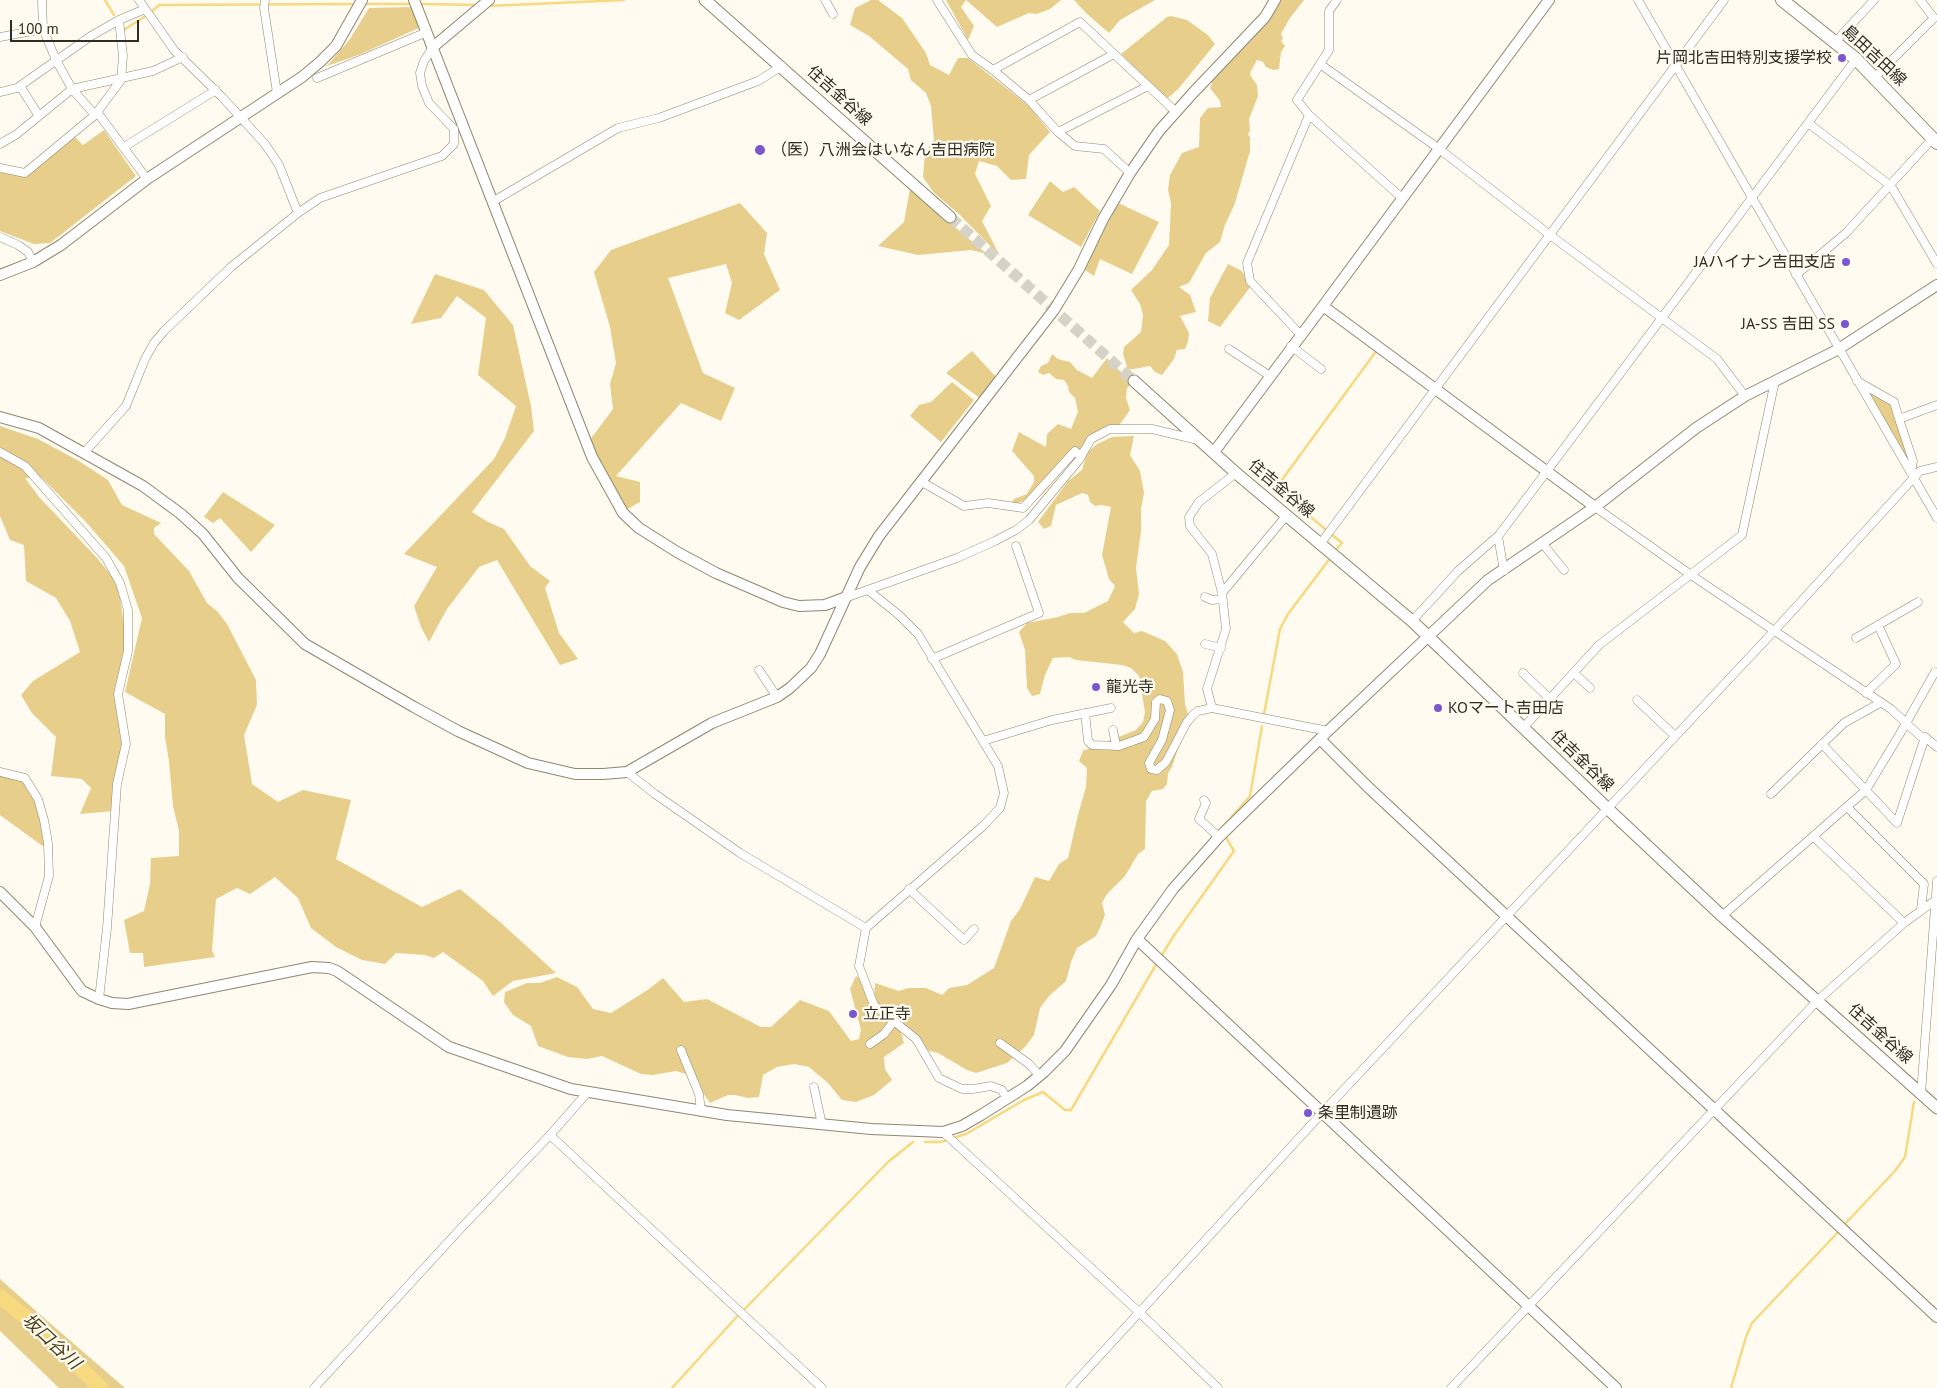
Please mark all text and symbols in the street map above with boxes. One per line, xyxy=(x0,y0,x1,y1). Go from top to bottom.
scale bar xyxy=(12,10,141,42)
text: 100 m xyxy=(18,19,59,38)
street label: 島田吉田線 xyxy=(1838,22,1910,90)
place label: 片岡北吉田特別支援学校 xyxy=(1656,48,1832,68)
marker: 片岡北吉田特別支援学校 xyxy=(1836,52,1848,64)
street label: 住吉金谷線 xyxy=(803,62,875,130)
place label: （医）八洲会はいなん吉田病院 xyxy=(771,140,995,160)
marker: （医）八洲会はいなん吉田病院 xyxy=(753,143,767,157)
place label: JAハイナン吉田支店 xyxy=(1694,252,1836,272)
marker: JAハイナン吉田支店 xyxy=(1840,256,1852,268)
place label: JA-SS 吉田 SS xyxy=(1741,314,1835,334)
marker: JA-SS 吉田 SS xyxy=(1839,318,1851,330)
street label: 住吉金谷線 xyxy=(1244,456,1318,522)
place label: 龍光寺 xyxy=(1106,677,1154,697)
marker: 龍光寺 xyxy=(1090,681,1102,693)
place label: KOマート吉田店 xyxy=(1448,698,1564,718)
marker: KOマート吉田店 xyxy=(1432,702,1444,714)
street label: 住吉金谷線 xyxy=(1547,726,1617,796)
street label: 住吉金谷線 xyxy=(1844,1000,1916,1068)
place label: 立正寺 xyxy=(863,1004,911,1024)
marker: 立正寺 xyxy=(847,1008,859,1020)
place label: 条里制遺跡 xyxy=(1318,1103,1398,1123)
marker: 条里制遺跡 xyxy=(1302,1107,1314,1119)
water label: 坂口谷川 xyxy=(17,1310,85,1374)

